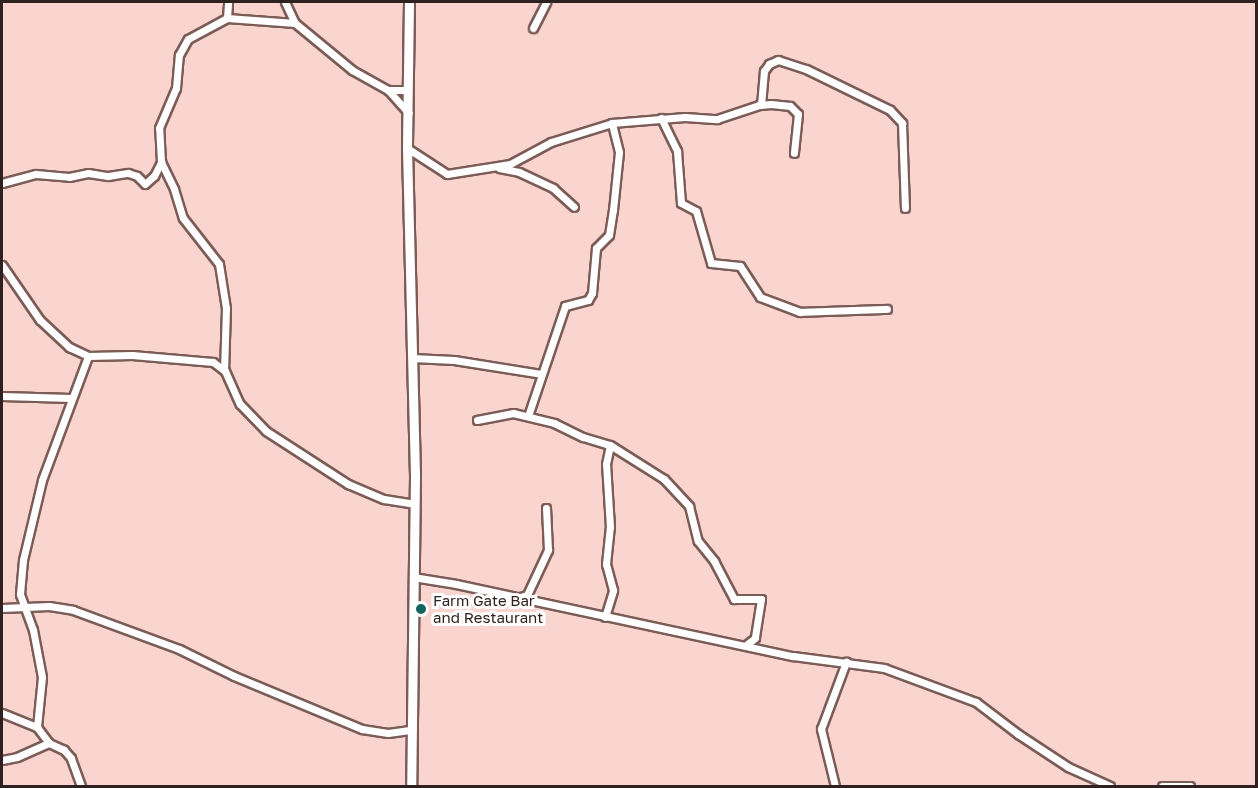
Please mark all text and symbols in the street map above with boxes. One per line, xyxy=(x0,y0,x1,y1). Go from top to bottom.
place label: Farm Gate Bar and Restaurant xyxy=(433,591,543,626)
marker: Farm Gate Bar and Restaurant xyxy=(414,602,428,616)

